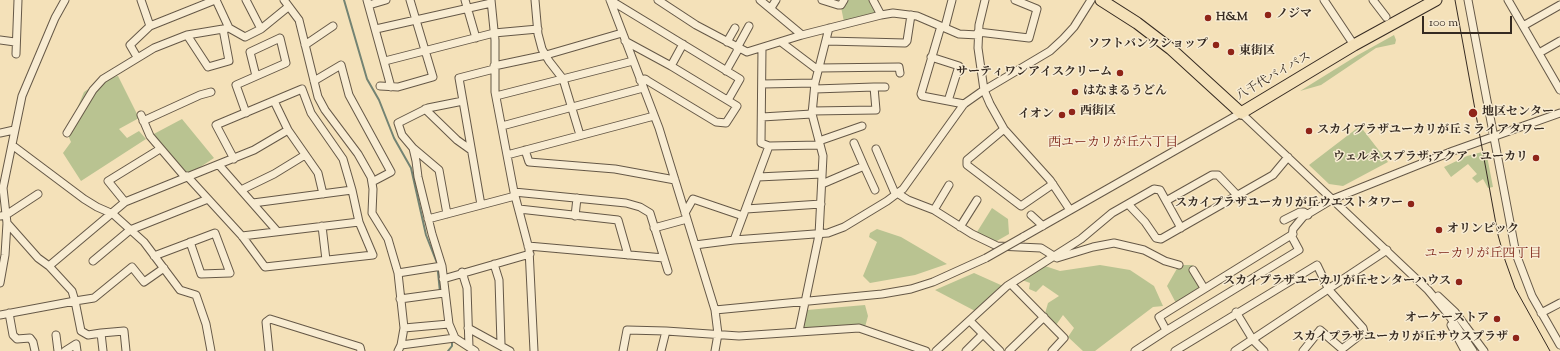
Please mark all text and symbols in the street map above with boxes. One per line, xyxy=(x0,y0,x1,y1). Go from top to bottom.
place label: ノジマ xyxy=(1276,8,1312,22)
scale bar xyxy=(1424,8,1514,34)
marker: ノジマ xyxy=(1263,10,1273,20)
place label: H&M xyxy=(1216,11,1248,25)
marker: H&M xyxy=(1203,13,1213,23)
text: 100 m xyxy=(1429,14,1458,32)
place label: ソフトバンクショップ xyxy=(1088,38,1208,52)
marker: ソフトバンクショップ xyxy=(1211,40,1221,50)
place label: 東街区 xyxy=(1239,45,1275,59)
marker: 東街区 xyxy=(1226,47,1236,57)
street label: 八千代バイパス xyxy=(1234,50,1314,104)
place label: サーティワンアイスクリーム xyxy=(956,66,1112,80)
marker: サーティワンアイスクリーム xyxy=(1115,68,1125,78)
place label: はなまるうどん xyxy=(1083,85,1167,99)
marker: はなまるうどん xyxy=(1070,87,1080,97)
place label: 西街区 xyxy=(1080,105,1116,119)
place label: 地区センター xyxy=(1482,106,1554,120)
marker: 西街区 xyxy=(1067,107,1077,117)
marker: 地区センター xyxy=(1467,107,1479,119)
place label: イオン xyxy=(1018,108,1054,122)
marker: イオン xyxy=(1057,110,1067,120)
place label: スカイプラザユーカリが丘ミライアタワー xyxy=(1317,124,1545,138)
marker: スカイプラザユーカリが丘ミライアタワー xyxy=(1304,126,1314,136)
district label: 西ユーカリが丘六丁目 xyxy=(1048,136,1178,152)
place label: ウェルネスプラザ;アクア・ユーカリ xyxy=(1333,151,1528,165)
marker: ウェルネスプラザ;アクア・ユーカリ xyxy=(1531,153,1541,163)
place label: スカイプラザユーカリが丘ウエストタワー xyxy=(1175,197,1403,211)
marker: スカイプラザユーカリが丘ウエストタワー xyxy=(1406,199,1416,209)
place label: オリンピック xyxy=(1447,223,1519,237)
marker: オリンピック xyxy=(1434,225,1444,235)
district label: ユーカリが丘四丁目 xyxy=(1425,247,1541,263)
place label: スカイプラザユーカリが丘センターハウス xyxy=(1223,275,1451,289)
marker: スカイプラザユーカリが丘センターハウス xyxy=(1454,277,1464,287)
place label: オーケーストア xyxy=(1405,312,1489,326)
marker: オーケーストア xyxy=(1492,314,1502,324)
place label: スカイプラザユーカリが丘サウスプラザ xyxy=(1292,331,1508,345)
marker: スカイプラザユーカリが丘サウスプラザ xyxy=(1511,333,1521,343)

